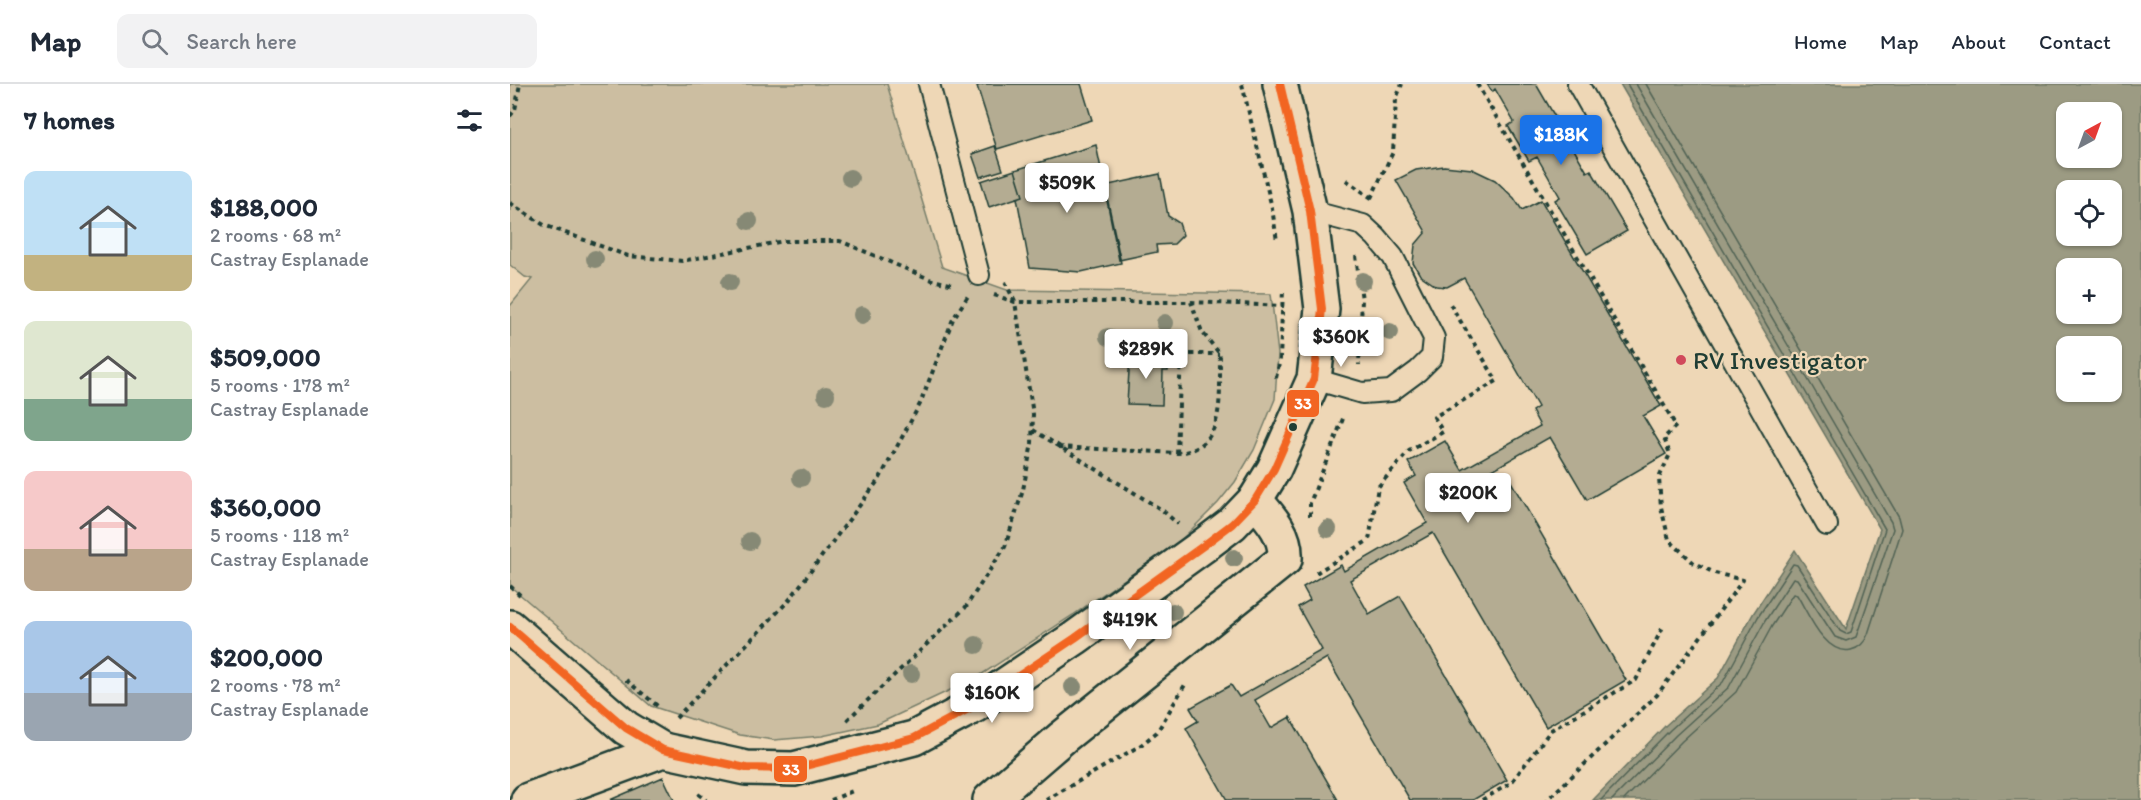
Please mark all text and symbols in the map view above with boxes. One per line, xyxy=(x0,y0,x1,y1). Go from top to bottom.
search box xyxy=(117,14,537,68)
text: Map xyxy=(30,24,81,58)
icon: search xyxy=(138,25,171,58)
text: Search here xyxy=(186,28,297,55)
text: Home xyxy=(1794,29,1847,54)
text: Map xyxy=(1880,29,1919,54)
text: About xyxy=(1952,29,2006,54)
text: Contact xyxy=(2039,29,2111,54)
north arrow xyxy=(2056,102,2122,168)
map controls xyxy=(2056,102,2122,402)
text: 7 homes xyxy=(24,104,115,136)
icon: filters xyxy=(453,104,486,137)
pin: $188K xyxy=(1519,115,1603,166)
text: $188K xyxy=(1534,122,1588,146)
pin: $509K xyxy=(1025,163,1109,214)
text: $509K xyxy=(1039,170,1095,194)
button: locate xyxy=(2056,180,2122,246)
text: $188,000 xyxy=(210,191,318,223)
icon: home xyxy=(72,195,144,267)
text: 2 rooms · 68 m² xyxy=(210,223,341,247)
text: Castray Esplanade xyxy=(210,247,369,271)
button: + xyxy=(2056,258,2122,324)
pin: $360K xyxy=(1299,317,1383,368)
text: $360K xyxy=(1313,324,1369,348)
pin: $289K xyxy=(1104,329,1188,380)
text: $289K xyxy=(1119,336,1173,360)
button: − xyxy=(2056,336,2122,402)
text: $509,000 xyxy=(210,341,321,373)
place label: RV Investigator xyxy=(1693,344,1868,376)
icon: home xyxy=(72,345,144,417)
marker: RV Investigator xyxy=(1674,353,1688,367)
text: 5 rooms · 178 m² xyxy=(210,373,350,397)
line badge: 33 xyxy=(1286,389,1320,418)
text: 33 xyxy=(1294,394,1312,413)
text: Castray Esplanade xyxy=(210,397,369,421)
unlabelled marker xyxy=(1287,421,1299,433)
pin: $200K xyxy=(1426,473,1510,524)
text: $200K xyxy=(1439,480,1497,504)
text: $360,000 xyxy=(210,491,321,523)
icon: home xyxy=(72,495,144,567)
text: 5 rooms · 118 m² xyxy=(210,523,349,547)
text: Castray Esplanade xyxy=(210,547,369,571)
pin: $419K xyxy=(1088,600,1172,651)
text: $419K xyxy=(1103,607,1157,631)
text: $200,000 xyxy=(210,641,323,673)
icon: home xyxy=(72,645,144,717)
text: 2 rooms · 78 m² xyxy=(210,673,341,697)
pin: $160K xyxy=(950,673,1034,724)
text: $160K xyxy=(964,680,1020,704)
text: Castray Esplanade xyxy=(210,697,369,721)
line badge: 33 xyxy=(773,755,808,783)
text: 33 xyxy=(782,760,800,779)

